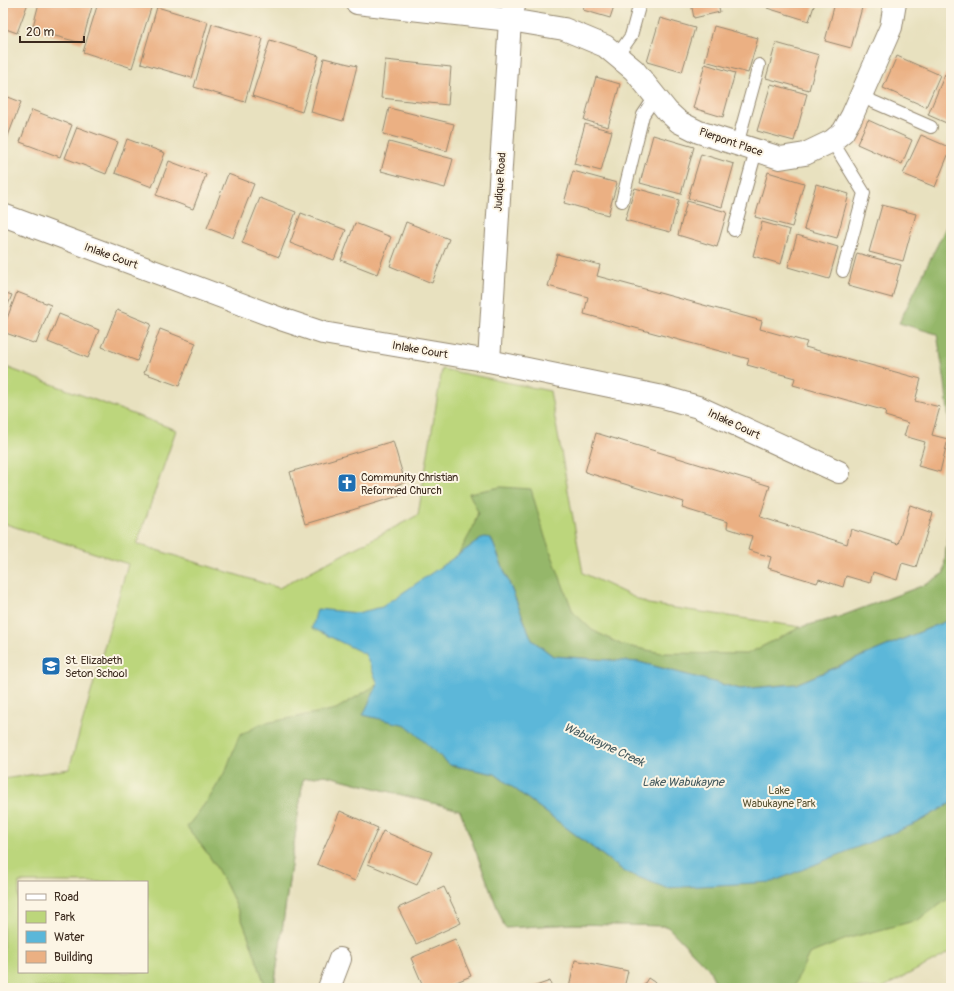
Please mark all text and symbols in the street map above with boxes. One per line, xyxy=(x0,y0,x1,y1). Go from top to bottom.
scale bar xyxy=(20,18,84,44)
text: 20 m xyxy=(26,25,55,40)
street label: Pierpont Place xyxy=(698,125,765,159)
street label: Judique Road xyxy=(491,152,509,212)
street label: Inlake Court xyxy=(82,240,140,272)
street label: Inlake Court xyxy=(391,339,449,361)
street label: Inlake Court xyxy=(706,406,763,442)
place label: Community Christian Reformed Church xyxy=(361,471,458,497)
church icon: Community Christian Reformed Church xyxy=(336,472,358,494)
place label: St. Elizabeth Seton School xyxy=(65,654,127,680)
school or university icon: St. Elizabeth Seton School xyxy=(40,655,62,677)
water label: Wabukayne Creek xyxy=(561,720,648,771)
water label: Lake Wabukayne xyxy=(642,775,725,790)
park label: Lake Wabukayne Park xyxy=(742,784,816,810)
legend xyxy=(18,881,148,973)
text: Road xyxy=(54,890,79,905)
text: Park xyxy=(54,910,75,925)
text: Water xyxy=(54,930,85,945)
text: Building xyxy=(54,950,93,965)

